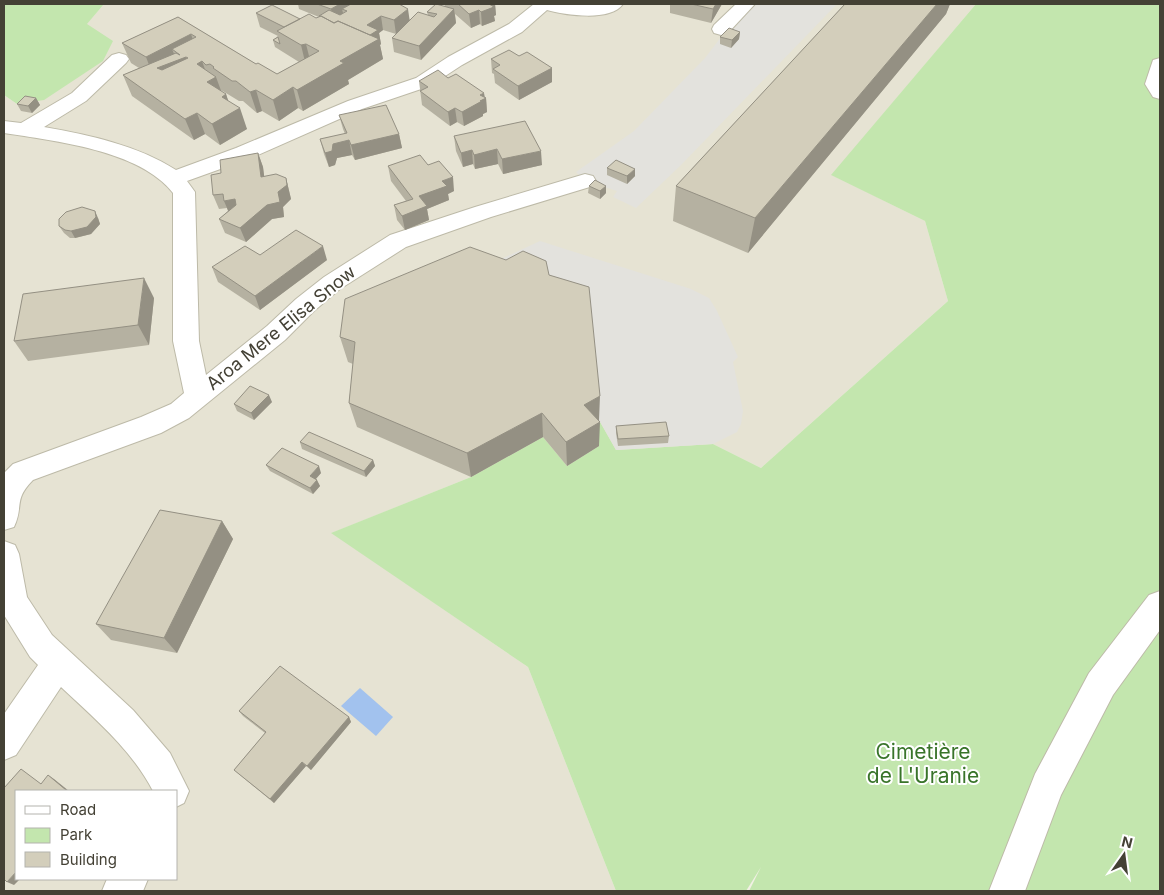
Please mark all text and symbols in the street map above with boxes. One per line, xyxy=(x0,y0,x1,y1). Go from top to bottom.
street label: Aroa Mere Elisa Snow xyxy=(202,261,360,394)
park label: Cimetière de L'Uranie xyxy=(867,739,979,788)
legend xyxy=(15,790,178,880)
text: Road xyxy=(60,800,96,819)
text: Park xyxy=(60,825,93,844)
north arrow xyxy=(1099,830,1149,880)
text: N xyxy=(1120,832,1134,851)
text: Building xyxy=(60,850,117,869)

